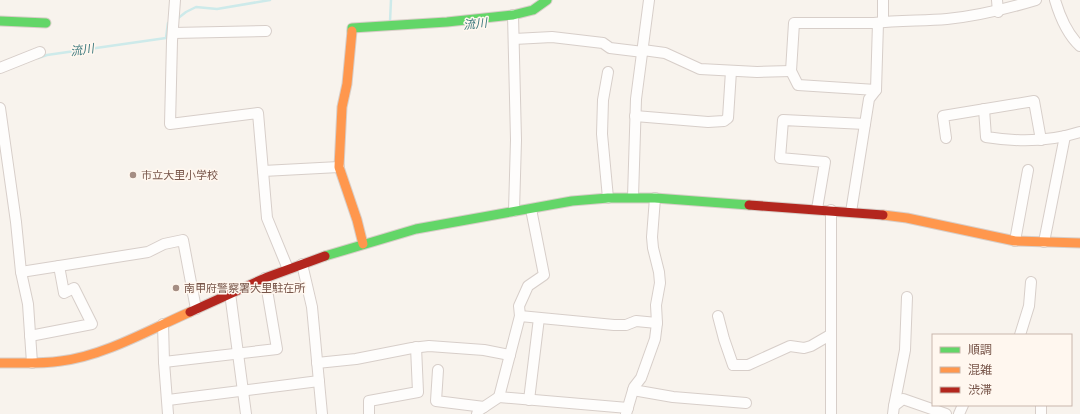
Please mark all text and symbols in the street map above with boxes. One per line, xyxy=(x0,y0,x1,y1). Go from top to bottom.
water label: 流川 xyxy=(462,16,490,31)
water label: 流川 xyxy=(69,41,97,58)
place label: 市立大里小学校 xyxy=(141,169,218,181)
marker: 市立大里小学校 xyxy=(128,170,138,180)
place label: 南甲府警察署大里駐在所 xyxy=(184,282,306,294)
marker: 南甲府警察署大里駐在所 xyxy=(171,283,181,293)
legend xyxy=(932,334,1072,406)
text: 順調 xyxy=(968,343,992,356)
text: 混雑 xyxy=(968,363,992,376)
text: 渋滞 xyxy=(968,383,992,396)

